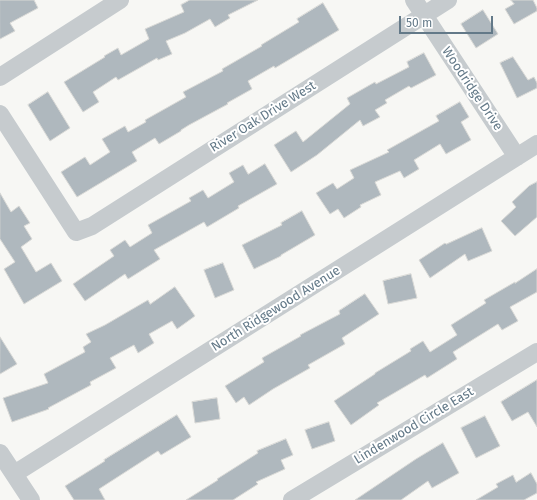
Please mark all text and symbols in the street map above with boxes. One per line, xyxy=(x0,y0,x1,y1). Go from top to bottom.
scale bar xyxy=(401,8,495,34)
text: 50 m xyxy=(406,16,432,30)
street label: Woodridge Drive xyxy=(438,44,506,134)
street label: River Oak Drive West xyxy=(207,78,319,156)
street label: North Ridgewood Avenue xyxy=(209,263,343,355)
street label: Lindenwood Circle East xyxy=(351,384,477,468)

